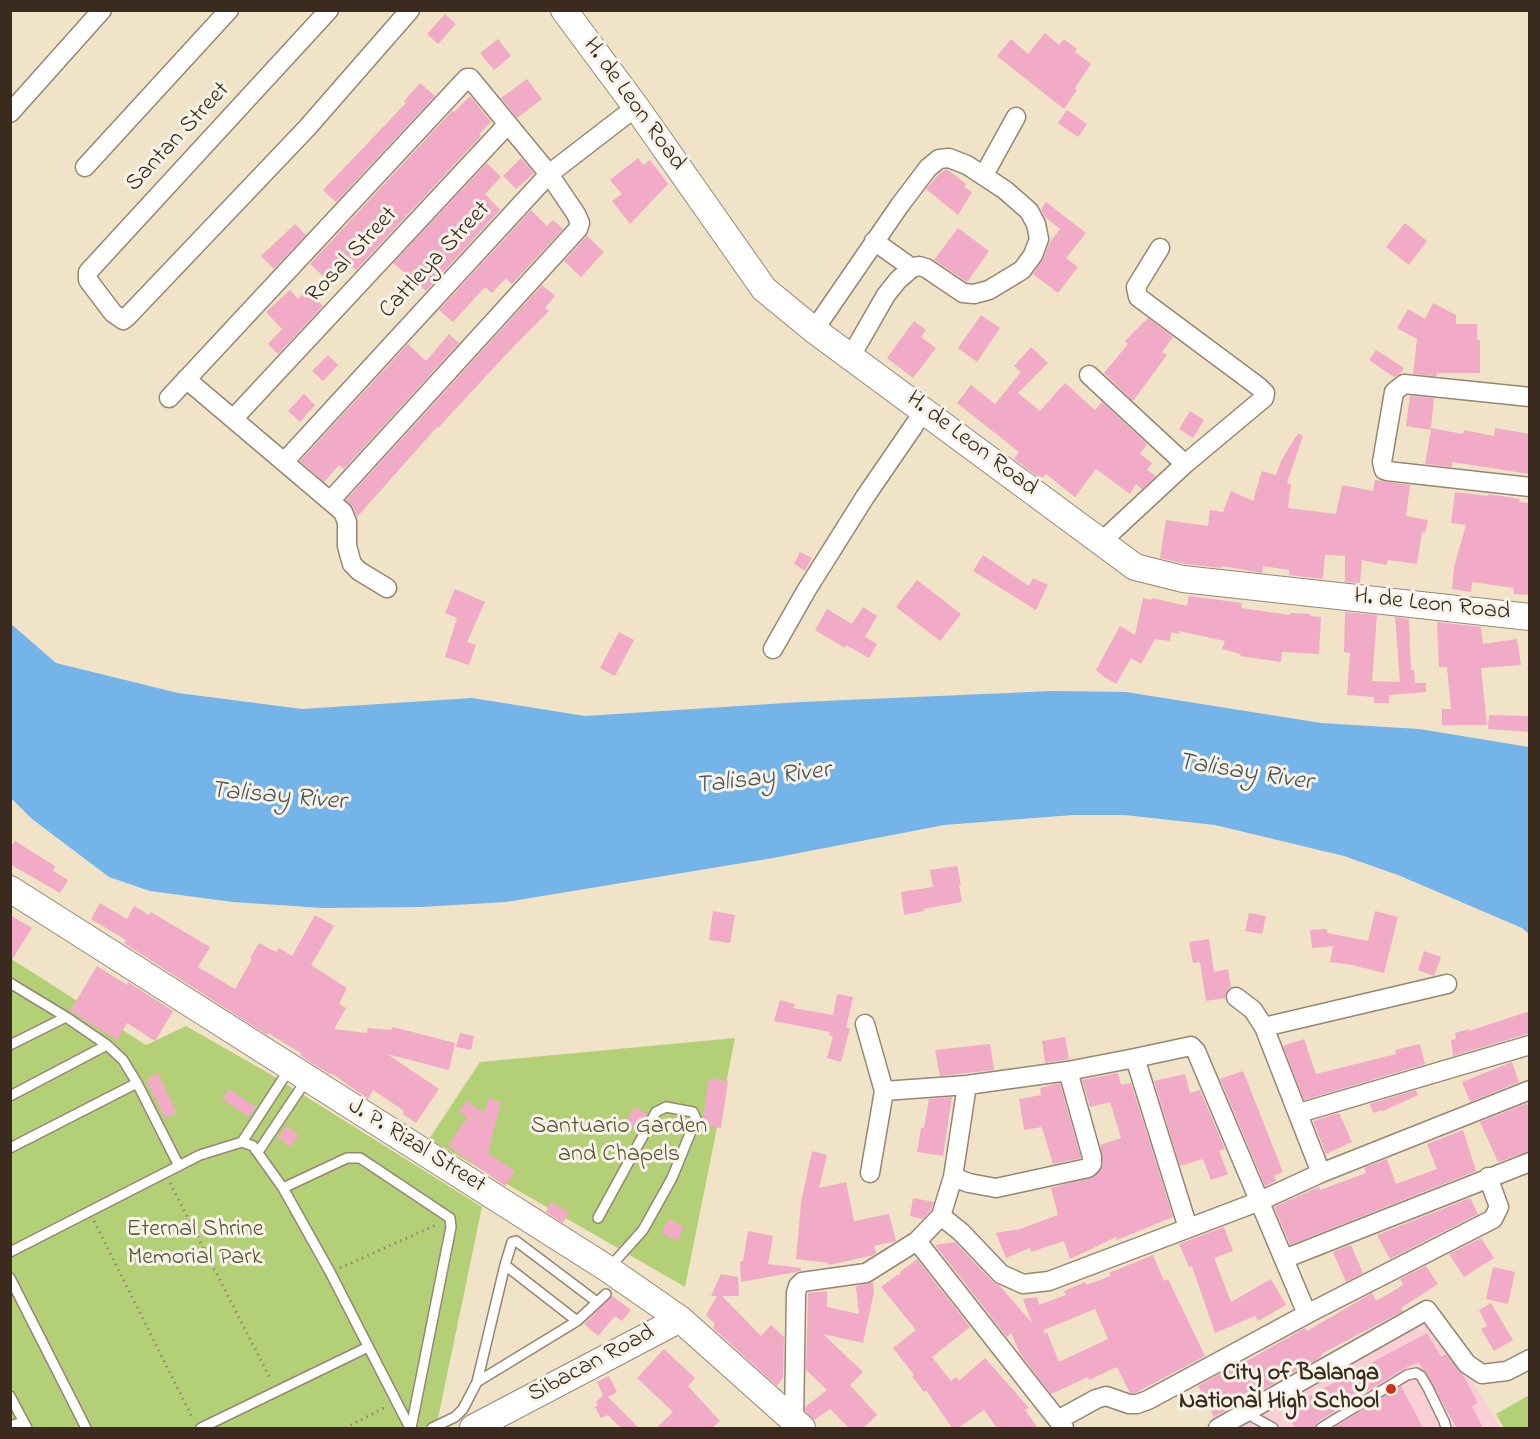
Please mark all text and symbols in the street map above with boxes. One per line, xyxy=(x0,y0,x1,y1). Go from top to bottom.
street label: H. de Leon Road xyxy=(575,33,691,177)
street label: Santan Street xyxy=(121,77,237,199)
street label: Cattleya Street xyxy=(374,196,498,326)
street label: Rosal Street xyxy=(301,202,405,310)
street label: H. de Leon Road xyxy=(900,386,1042,504)
street label: H. de Leon Road xyxy=(1352,583,1512,629)
water label: Talisay River xyxy=(1175,748,1315,800)
water label: Talisay River xyxy=(694,756,832,804)
water label: Talisay River xyxy=(209,777,347,819)
street label: J. P. Rizal Street xyxy=(342,1093,490,1201)
park label: Santuario Garden and Chapels xyxy=(531,1114,707,1170)
park label: Eternal Shrine Memorial Park xyxy=(127,1217,263,1273)
street label: Sibacan Road xyxy=(524,1320,660,1410)
place label: City of Balanga National High School xyxy=(1179,1361,1379,1417)
marker: City of Balanga National High School xyxy=(1384,1382,1398,1396)

